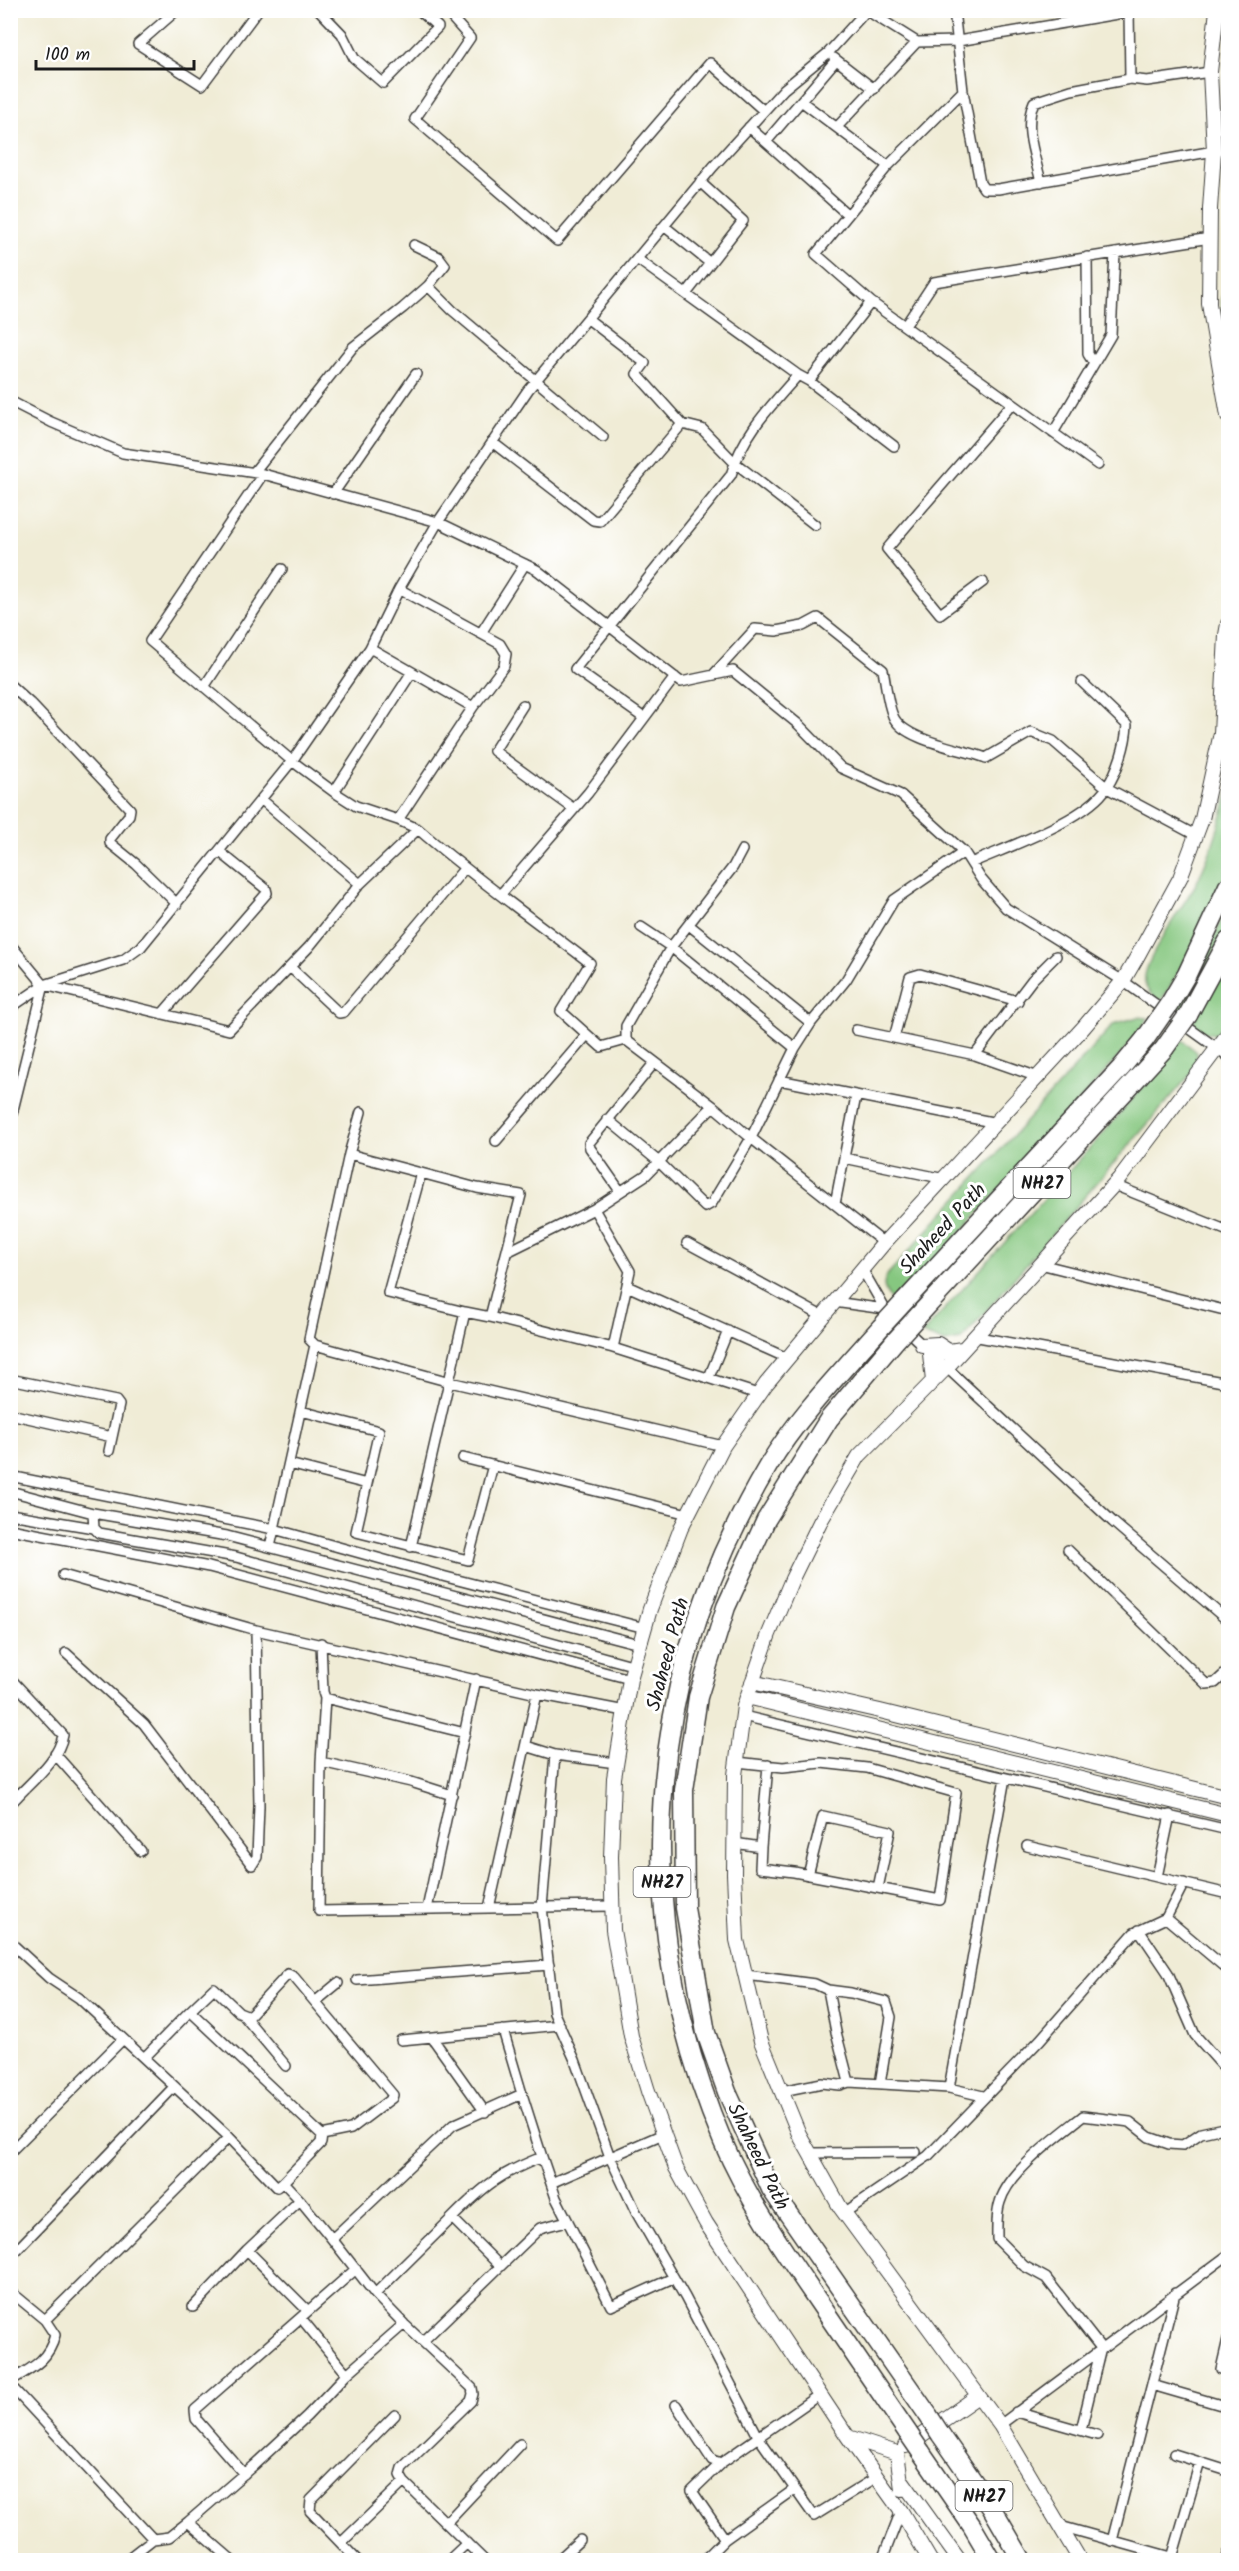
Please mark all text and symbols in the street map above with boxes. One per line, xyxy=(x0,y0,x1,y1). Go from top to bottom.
scale bar xyxy=(36,33,194,71)
text: 100 m xyxy=(45,41,90,70)
road number: NH27 xyxy=(1014,1168,1070,1198)
street label: Shaheed Path xyxy=(892,1176,995,1283)
street label: Shaheed Path xyxy=(638,1594,699,1715)
road number: NH27 xyxy=(634,1867,690,1897)
street label: Shaheed Path xyxy=(717,2098,797,2216)
road number: NH27 xyxy=(956,2481,1012,2511)

